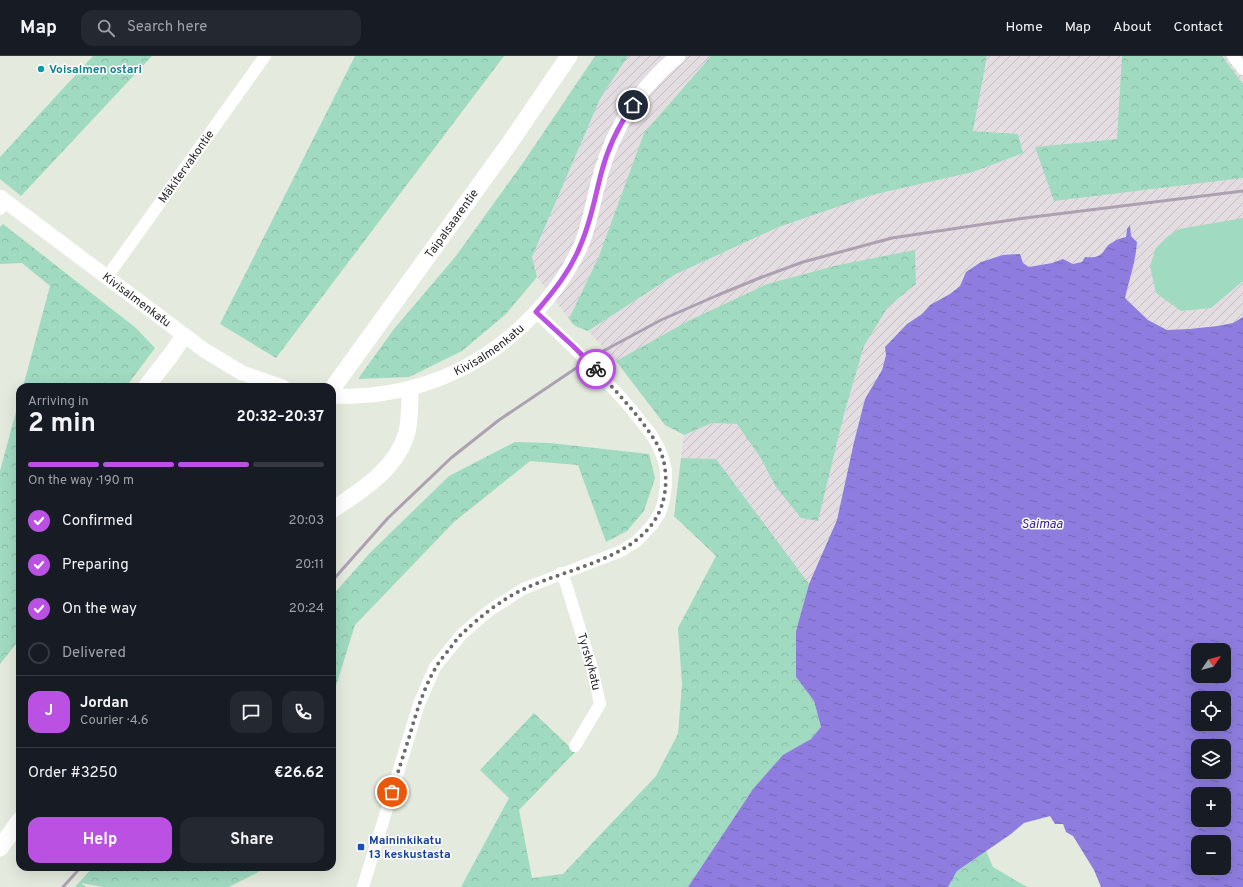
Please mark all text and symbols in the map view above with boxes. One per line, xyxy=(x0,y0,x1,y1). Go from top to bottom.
search box xyxy=(81,10,361,46)
text: Map xyxy=(20,16,57,40)
icon: search xyxy=(95,17,117,39)
text: Search here xyxy=(127,18,207,37)
text: Home xyxy=(1006,19,1043,36)
text: Map xyxy=(1065,19,1091,36)
text: About xyxy=(1113,19,1152,36)
text: Contact xyxy=(1174,19,1223,36)
place label: Voisalmen ostari xyxy=(49,62,142,78)
marker: Voisalmen ostari xyxy=(36,64,46,74)
pin xyxy=(616,88,650,122)
icon: home xyxy=(622,94,644,116)
street label: Mäkitervakontie xyxy=(155,127,218,207)
street label: Taipalsaarentie xyxy=(422,186,483,262)
street label: Kivisalmenkatu xyxy=(99,269,174,331)
street label: Kivisalmenkatu xyxy=(451,321,528,380)
courier xyxy=(576,349,616,389)
icon: bike xyxy=(585,358,607,380)
text: Arriving in xyxy=(28,394,89,410)
text: 2 min xyxy=(28,408,96,441)
text: 20:32–20:37 xyxy=(236,408,324,427)
text: On the way · 190 m xyxy=(28,473,134,489)
icon: check xyxy=(28,510,50,532)
text: Confirmed xyxy=(62,512,133,531)
text: 20:03 xyxy=(289,513,324,529)
water label: Saimaa xyxy=(1021,517,1063,533)
icon: check xyxy=(28,554,50,576)
text: Preparing xyxy=(62,556,129,575)
text: 20:11 xyxy=(295,557,324,573)
icon: check xyxy=(28,598,50,620)
text: On the way xyxy=(62,600,137,619)
text: 20:24 xyxy=(289,601,324,617)
street label: Tyrskykatu xyxy=(573,631,604,692)
north arrow xyxy=(1191,643,1231,683)
map controls xyxy=(1191,643,1231,875)
text: Delivered xyxy=(62,644,126,663)
button: chat xyxy=(230,691,272,733)
button: phone xyxy=(282,691,324,733)
button: locate xyxy=(1191,691,1231,731)
text: Jordan xyxy=(80,694,129,713)
text: J xyxy=(45,702,53,721)
text: Courier · 4.6 xyxy=(80,713,148,729)
button: layers xyxy=(1191,739,1231,779)
text: Order #3250 xyxy=(28,764,118,783)
text: €26.62 xyxy=(274,764,324,783)
pin xyxy=(375,775,409,809)
icon: bag xyxy=(381,781,403,803)
button: + xyxy=(1191,787,1231,827)
button: Help xyxy=(28,817,172,863)
button: Share xyxy=(180,817,324,863)
place label: Maininkikatu 13 keskustasta xyxy=(369,833,451,863)
button: − xyxy=(1191,835,1231,875)
marker: Maininkikatu 13 keskustasta xyxy=(356,842,366,852)

